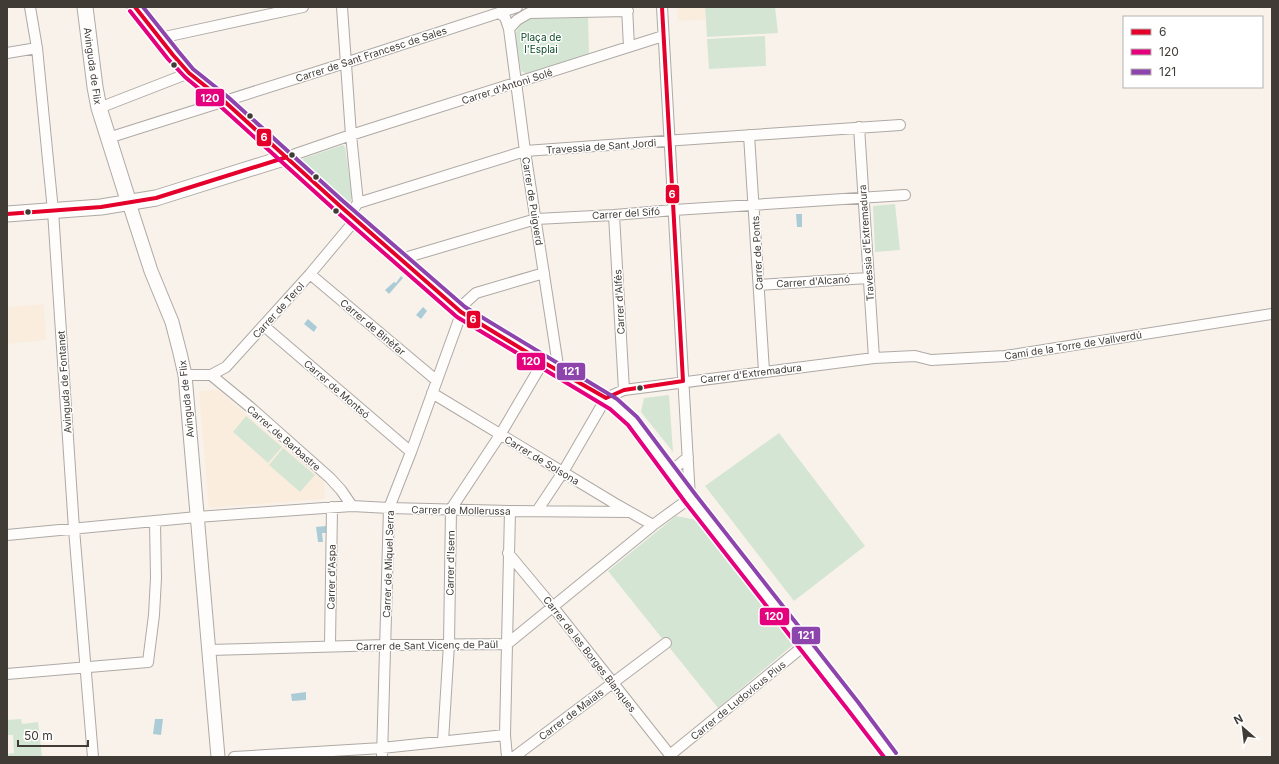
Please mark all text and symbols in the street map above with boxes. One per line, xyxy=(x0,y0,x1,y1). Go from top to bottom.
legend xyxy=(1123,16,1263,88)
street label: Carrer de Sant Francesc de Sales xyxy=(294,24,448,84)
text: 6 xyxy=(1159,24,1166,39)
street label: Avinguda de Flix xyxy=(82,27,104,106)
park label: Plaça de l'Esplai xyxy=(521,31,561,55)
text: 120 xyxy=(1159,44,1179,59)
unlabelled marker xyxy=(169,60,179,70)
text: 121 xyxy=(1159,64,1176,79)
street label: Carrer d'Antoni Solé xyxy=(460,66,554,106)
line badge: 120 xyxy=(195,88,225,107)
text: 120 xyxy=(200,91,220,105)
unlabelled marker xyxy=(245,111,255,121)
line badge: 6 xyxy=(256,128,272,147)
text: 6 xyxy=(260,130,268,144)
street label: Travessia de Sant Jordi xyxy=(546,136,656,156)
unlabelled marker xyxy=(287,150,297,160)
street label: Carrer de Puigverd xyxy=(520,156,546,246)
unlabelled marker xyxy=(311,172,321,182)
line badge: 6 xyxy=(665,184,680,204)
street label: Travessia d'Extremadura xyxy=(856,184,876,302)
text: 6 xyxy=(668,187,676,201)
street label: Carrer del Sifó xyxy=(592,205,660,221)
unlabelled marker xyxy=(331,206,341,216)
unlabelled marker xyxy=(23,207,33,217)
street label: Carrer de Ponts xyxy=(749,216,765,290)
street label: Carrer d'Alfés xyxy=(611,269,627,335)
street label: Carrer d'Alcanó xyxy=(776,272,850,290)
street label: Carrer de Terol xyxy=(250,280,306,340)
street label: Carrer de Binèfar xyxy=(338,296,408,358)
line badge: 6 xyxy=(466,310,481,329)
text: 6 xyxy=(469,312,477,326)
street label: Camí de la Torre de Vallverdú xyxy=(1003,328,1143,362)
street label: Avinguda de Fontanet xyxy=(54,330,74,434)
line badge: 120 xyxy=(516,352,546,371)
text: 120 xyxy=(521,354,541,368)
street label: Carrer de Montsó xyxy=(302,357,372,421)
street label: Avinguda de Flix xyxy=(176,359,196,438)
street label: Carrer d'Extremadura xyxy=(700,361,802,385)
line badge: 121 xyxy=(556,362,586,381)
text: 121 xyxy=(563,364,579,378)
unlabelled marker xyxy=(635,383,645,393)
street label: Carrer de Barbastre xyxy=(245,403,323,473)
street label: Carrer de Solsona xyxy=(502,433,582,487)
street label: Carrer de Mollerussa xyxy=(411,503,511,517)
street label: Carrer de Miquel Serra xyxy=(380,510,396,618)
street label: Carrer d'Isern xyxy=(443,530,457,596)
street label: Carrer d'Aspa xyxy=(324,544,338,610)
street label: Carrer de les Borges Blanques xyxy=(541,594,639,714)
line badge: 120 xyxy=(759,607,790,626)
text: 120 xyxy=(764,609,784,623)
line badge: 121 xyxy=(791,626,821,645)
text: 121 xyxy=(798,628,814,642)
street label: Carrer de Sant Vicenç de Paül xyxy=(356,638,498,652)
street label: Carrer de Ludovicus Pius xyxy=(688,658,788,742)
street label: Carrer de Maials xyxy=(536,686,606,742)
north arrow xyxy=(1223,708,1263,748)
text: N xyxy=(1231,711,1245,727)
scale bar xyxy=(18,722,88,748)
text: 50 m xyxy=(24,728,53,743)

